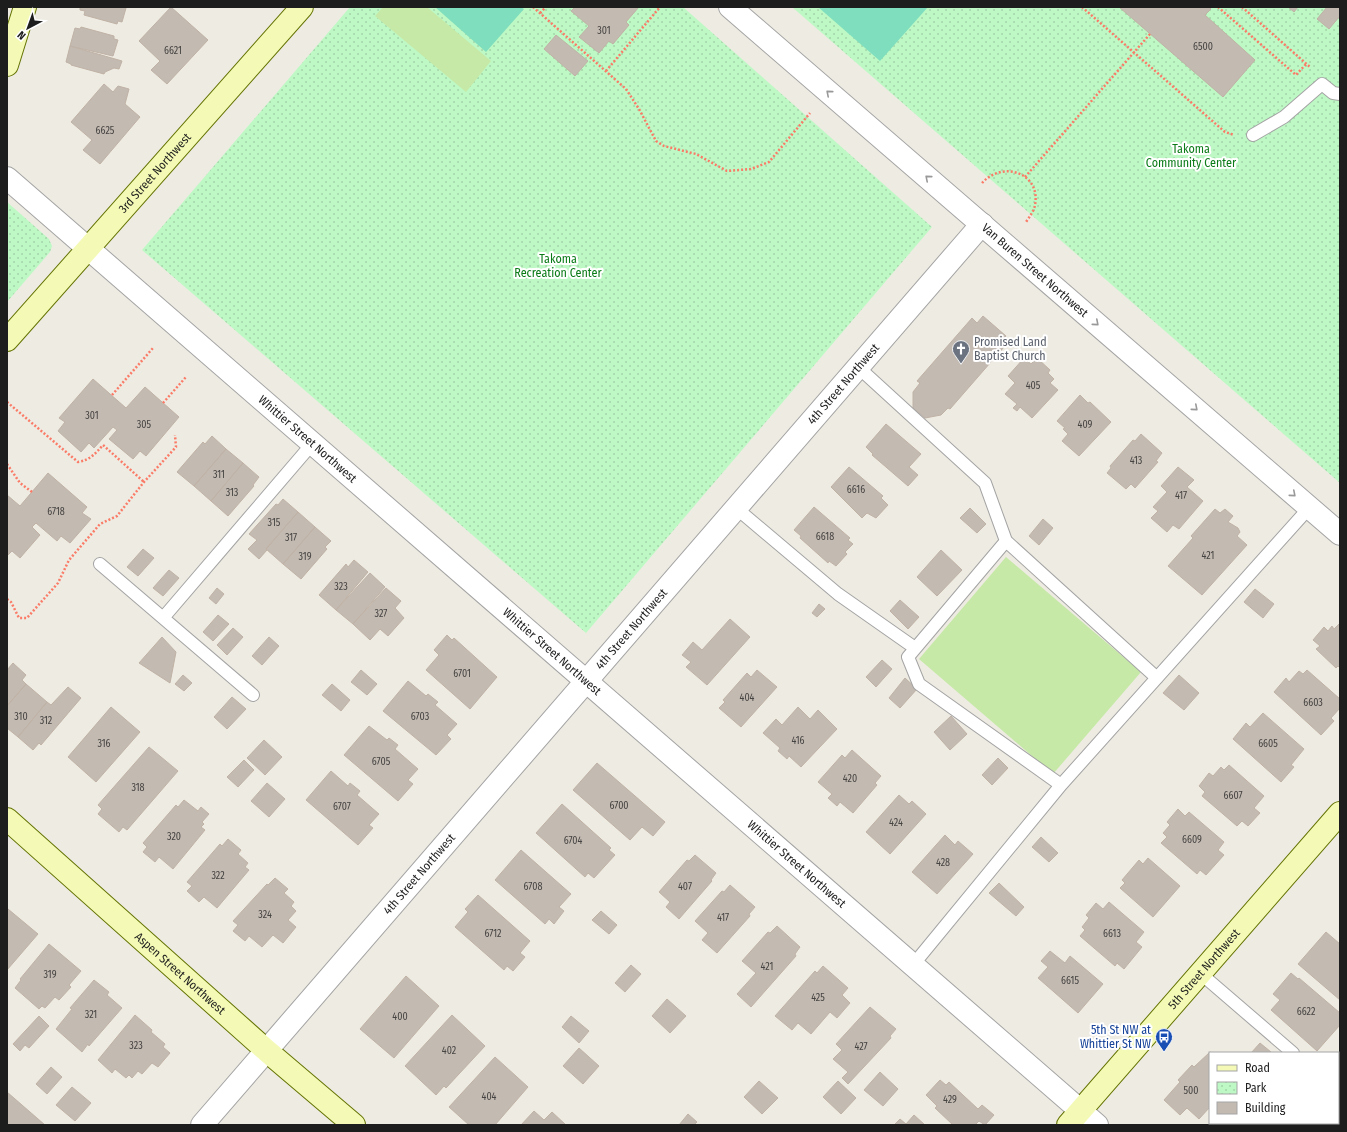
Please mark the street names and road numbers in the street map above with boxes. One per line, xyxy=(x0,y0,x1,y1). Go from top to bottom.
street label: 3rd Street Northwest xyxy=(116,130,194,216)
street label: Van Buren Street Northwest xyxy=(979,221,1091,320)
street label: 4th Street Northwest xyxy=(805,341,882,427)
street label: Whittier Street Northwest xyxy=(255,393,359,486)
street label: 4th Street Northwest xyxy=(593,586,670,672)
street label: Whittier Street Northwest xyxy=(500,605,604,698)
street label: Whittier Street Northwest xyxy=(745,818,849,911)
street label: 4th Street Northwest xyxy=(381,831,458,917)
street label: 5th Street Northwest xyxy=(1165,926,1243,1012)
street label: Aspen Street Northwest xyxy=(132,930,228,1017)

